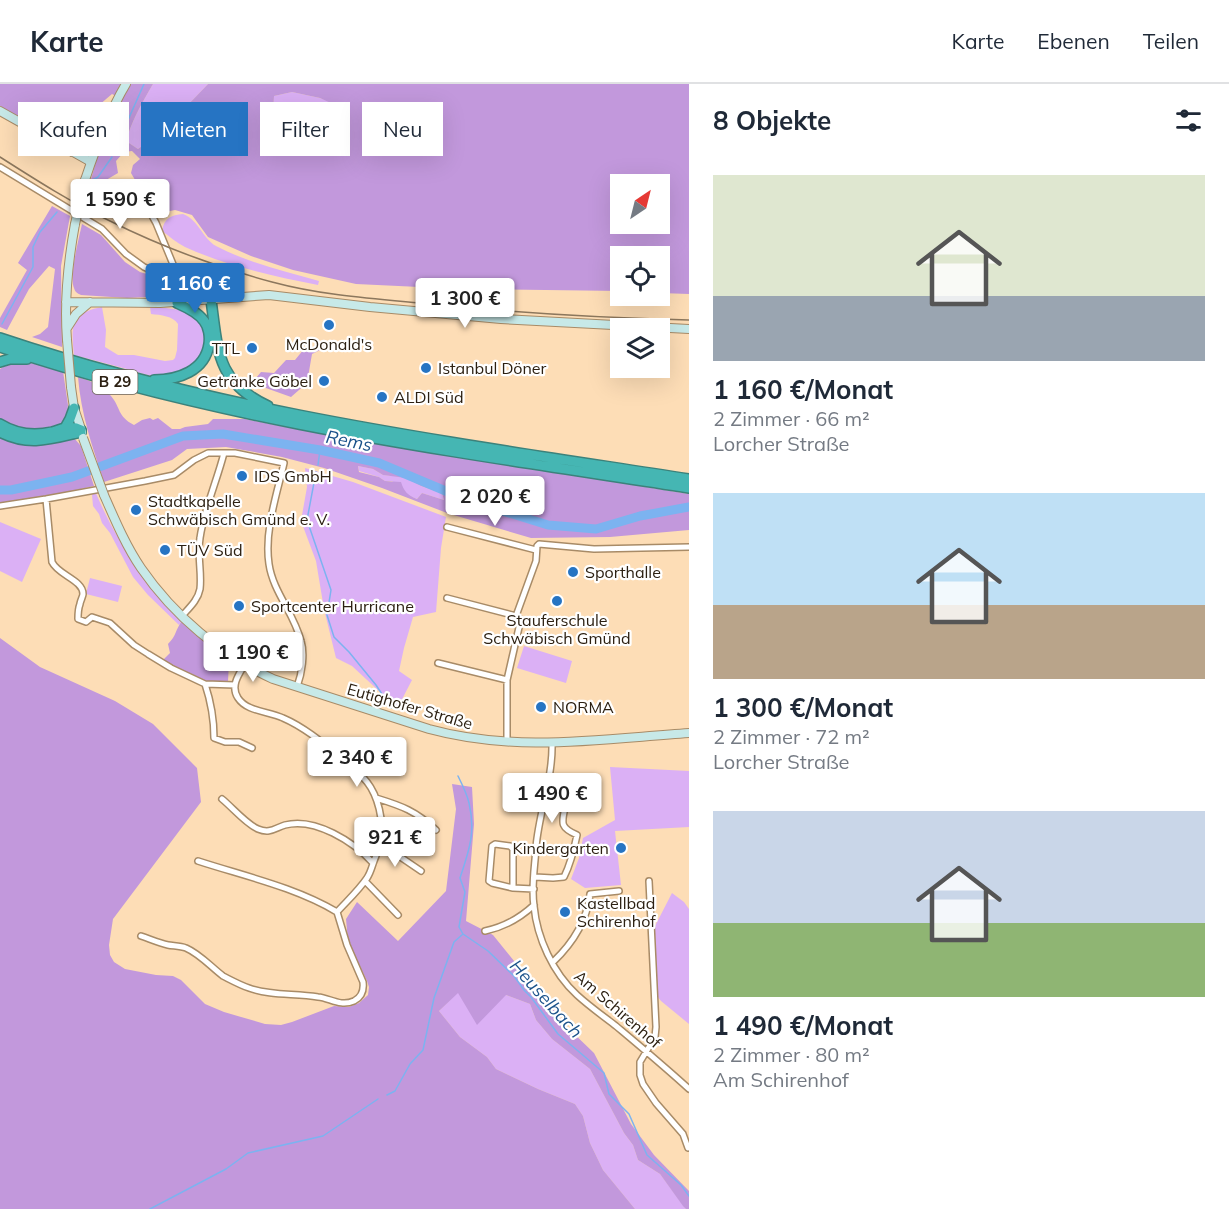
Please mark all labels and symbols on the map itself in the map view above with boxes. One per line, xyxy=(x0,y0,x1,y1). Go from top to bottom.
north arrow xyxy=(610,174,670,234)
pin: 1 590 € xyxy=(65,179,175,230)
pin: 1 160 € xyxy=(140,263,250,314)
pin: 1 300 € xyxy=(410,278,520,329)
marker: McDonald's xyxy=(322,318,336,332)
place label: McDonald's xyxy=(286,334,372,354)
place label: TTL xyxy=(212,338,240,358)
marker: TTL xyxy=(245,341,259,355)
place label: Istanbul Döner xyxy=(438,358,547,378)
marker: Istanbul Döner xyxy=(419,361,433,375)
road number: B 29 xyxy=(92,370,138,394)
place label: Getränke Göbel xyxy=(197,371,312,391)
marker: Getränke Göbel xyxy=(317,374,331,388)
place label: ALDI Süd xyxy=(394,387,464,407)
marker: ALDI Süd xyxy=(375,390,389,404)
water label: Rems xyxy=(324,425,374,456)
place label: IDS GmbH xyxy=(254,466,332,486)
marker: IDS GmbH xyxy=(235,469,249,483)
pin: 2 020 € xyxy=(440,476,550,527)
place label: Stadtkapelle Schwäbisch Gmünd e. V. xyxy=(148,491,330,529)
marker: Stadtkapelle Schwäbisch Gmünd e. V. xyxy=(129,503,143,517)
place label: TÜV Süd xyxy=(177,540,243,560)
marker: TÜV Süd xyxy=(158,543,172,557)
place label: Sporthalle xyxy=(585,562,661,582)
marker: Sporthalle xyxy=(566,565,580,579)
marker: Stauferschule Schwäbisch Gmünd xyxy=(550,594,564,608)
place label: Sportcenter Hurricane xyxy=(251,596,414,616)
marker: Sportcenter Hurricane xyxy=(232,599,246,613)
place label: Stauferschule Schwäbisch Gmünd xyxy=(483,610,631,648)
pin: 1 190 € xyxy=(198,632,308,683)
street label: Eutighofer Straße xyxy=(345,679,475,733)
place label: NORMA xyxy=(553,697,614,717)
marker: NORMA xyxy=(534,700,548,714)
pin: 2 340 € xyxy=(302,737,412,788)
pin: 1 490 € xyxy=(497,773,607,824)
pin: 921 € xyxy=(353,817,437,868)
place label: Kindergarten xyxy=(513,838,609,858)
marker: Kindergarten xyxy=(614,841,628,855)
place label: Kastellbad Schirenhof xyxy=(577,893,656,931)
marker: Kastellbad Schirenhof xyxy=(558,905,572,919)
water label: Heuselbach xyxy=(505,955,588,1043)
street label: Am Schirenhof xyxy=(570,966,666,1053)

